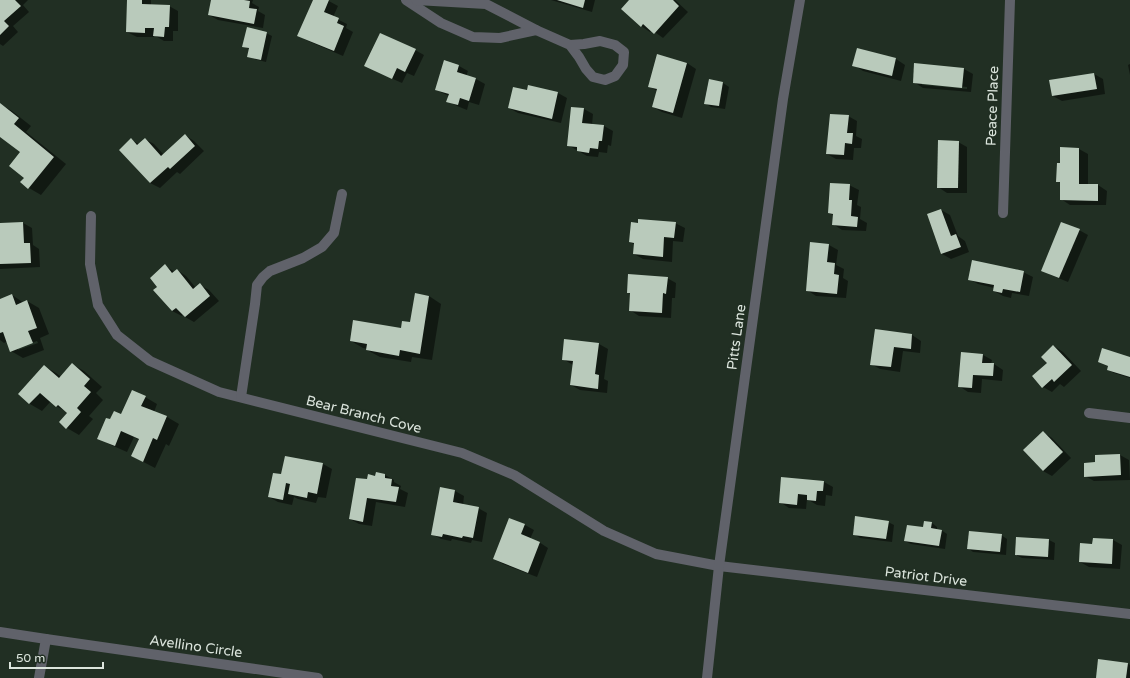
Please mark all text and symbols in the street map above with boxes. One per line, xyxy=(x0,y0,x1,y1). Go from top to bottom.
street label: Peace Place xyxy=(983,66,1002,146)
street label: Pitts Lane xyxy=(723,303,750,371)
street label: Bear Branch Cove xyxy=(304,392,424,437)
street label: Patriot Drive xyxy=(884,563,968,590)
street label: Avellino Circle xyxy=(148,632,244,661)
scale bar xyxy=(10,644,103,670)
text: 50 m xyxy=(16,651,45,665)

